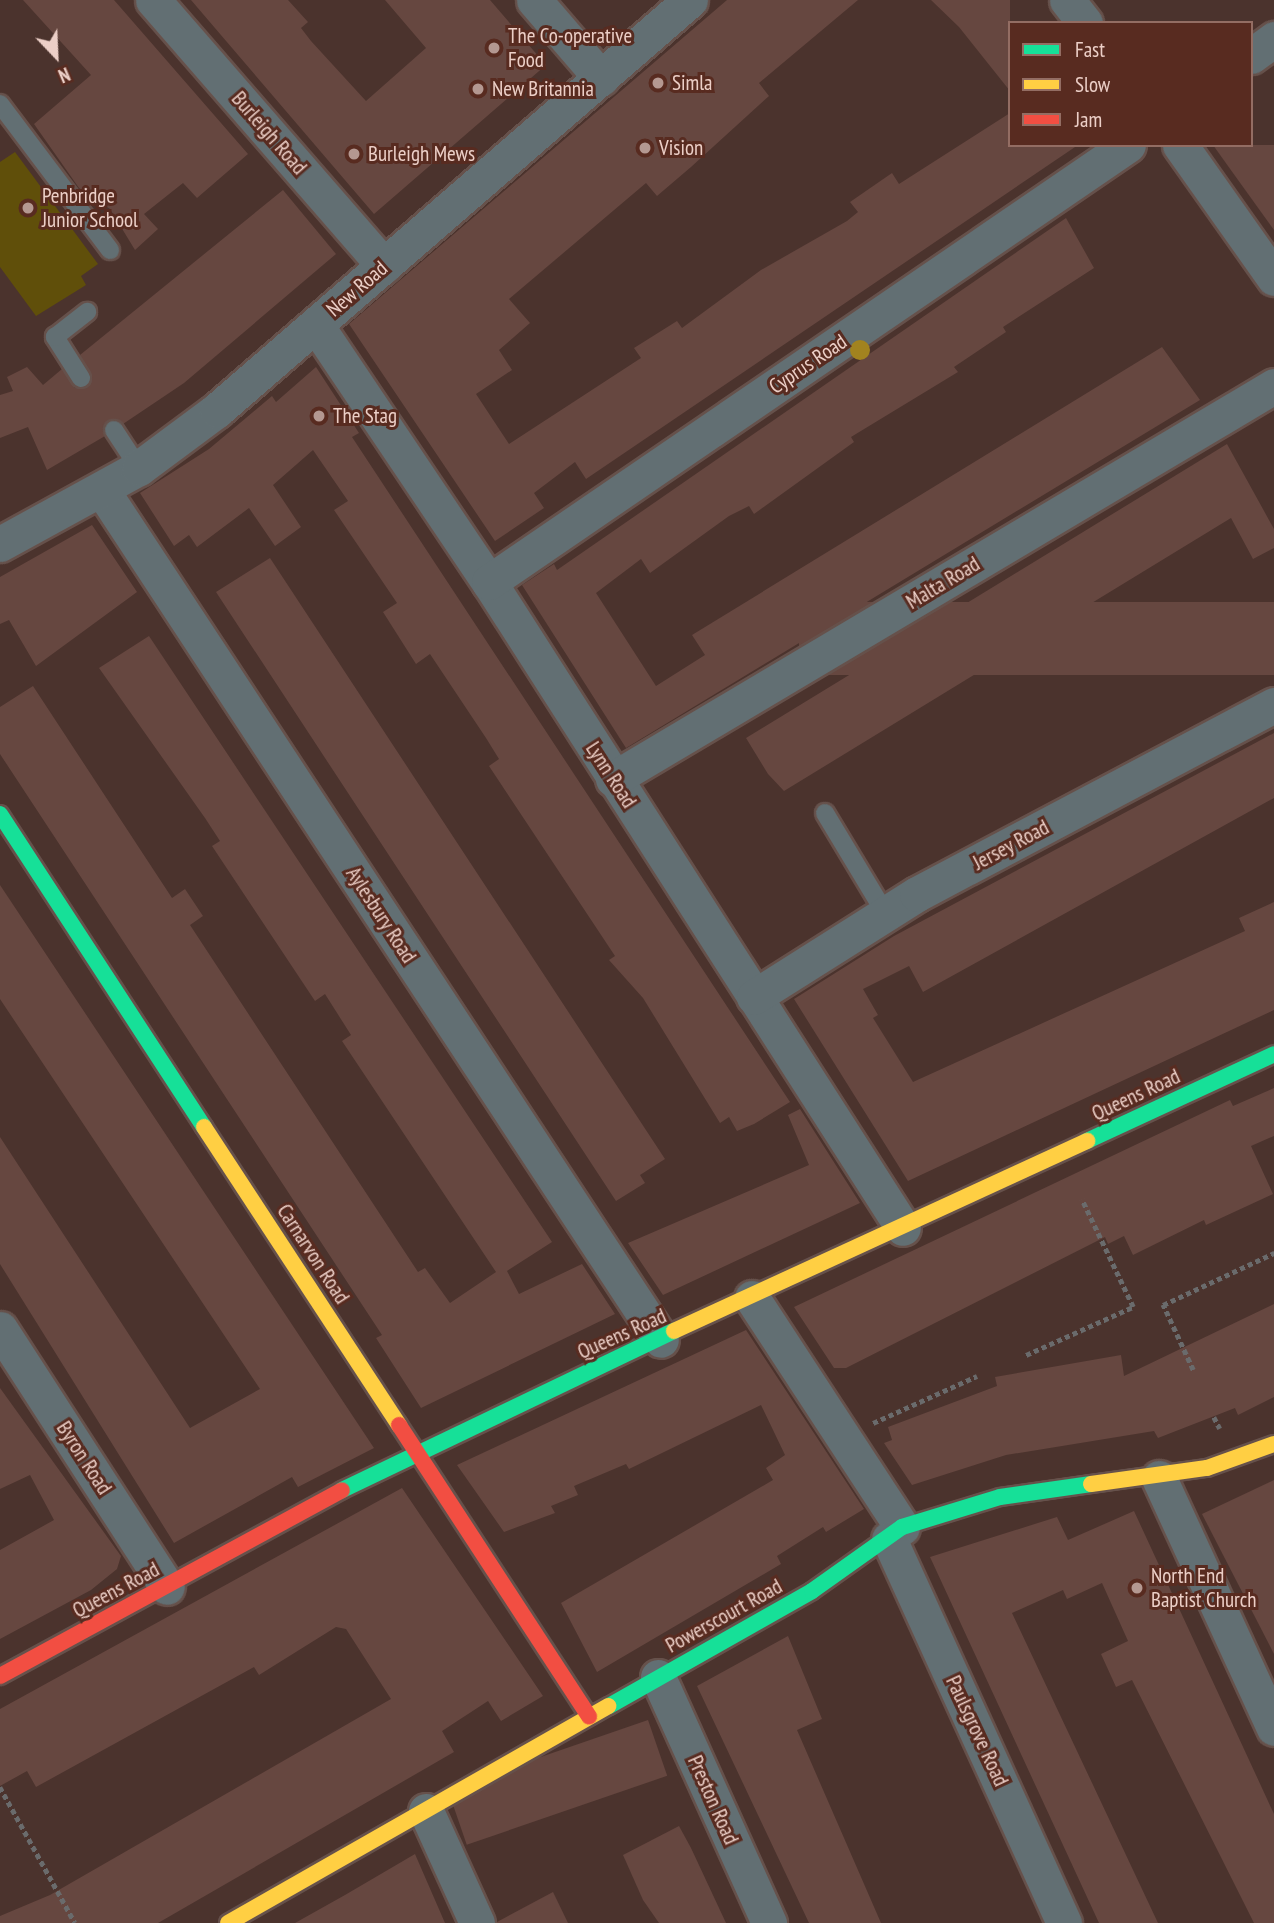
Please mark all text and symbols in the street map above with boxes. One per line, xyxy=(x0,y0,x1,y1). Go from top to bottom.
north arrow xyxy=(21,21,91,91)
legend xyxy=(1008,21,1253,147)
place label: The Co-operative Food xyxy=(508,23,632,73)
text: Fast xyxy=(1075,36,1105,63)
marker: The Co-operative Food xyxy=(486,40,502,56)
text: N xyxy=(55,62,74,88)
place label: Simla xyxy=(672,70,713,96)
text: Slow xyxy=(1075,71,1110,98)
marker: Simla xyxy=(650,75,666,91)
place label: New Britannia xyxy=(492,76,594,102)
marker: New Britannia xyxy=(470,81,486,97)
street label: Burleigh Road xyxy=(226,86,312,180)
text: Jam xyxy=(1075,106,1102,133)
place label: Vision xyxy=(659,135,703,161)
marker: Vision xyxy=(637,140,653,156)
place label: Burleigh Mews xyxy=(368,141,475,167)
marker: Burleigh Mews xyxy=(346,146,362,162)
place label: Penbridge Junior School xyxy=(42,183,138,233)
marker: Penbridge Junior School xyxy=(20,200,36,216)
street label: New Road xyxy=(321,256,393,322)
street label: Cyprus Road xyxy=(764,329,852,399)
place label: The Stag xyxy=(333,403,397,429)
marker: The Stag xyxy=(311,408,327,424)
street label: Malta Road xyxy=(902,551,984,615)
street label: Lynn Road xyxy=(580,737,642,813)
street label: Jersey Road xyxy=(968,814,1054,876)
street label: Aylesbury Road xyxy=(340,862,422,968)
street label: Queens Road xyxy=(1088,1064,1184,1126)
street label: Carnarvon Road xyxy=(272,1200,354,1308)
street label: Queens Road xyxy=(574,1303,670,1365)
street label: Byron Road xyxy=(51,1417,117,1499)
street label: Queens Road xyxy=(68,1557,164,1623)
place label: North End Baptist Church xyxy=(1151,1563,1257,1613)
street label: Powerscourt Road xyxy=(661,1574,787,1658)
marker: North End Baptist Church xyxy=(1129,1580,1145,1596)
street label: Paulsgrove Road xyxy=(940,1672,1014,1790)
street label: Preston Road xyxy=(682,1752,744,1848)

